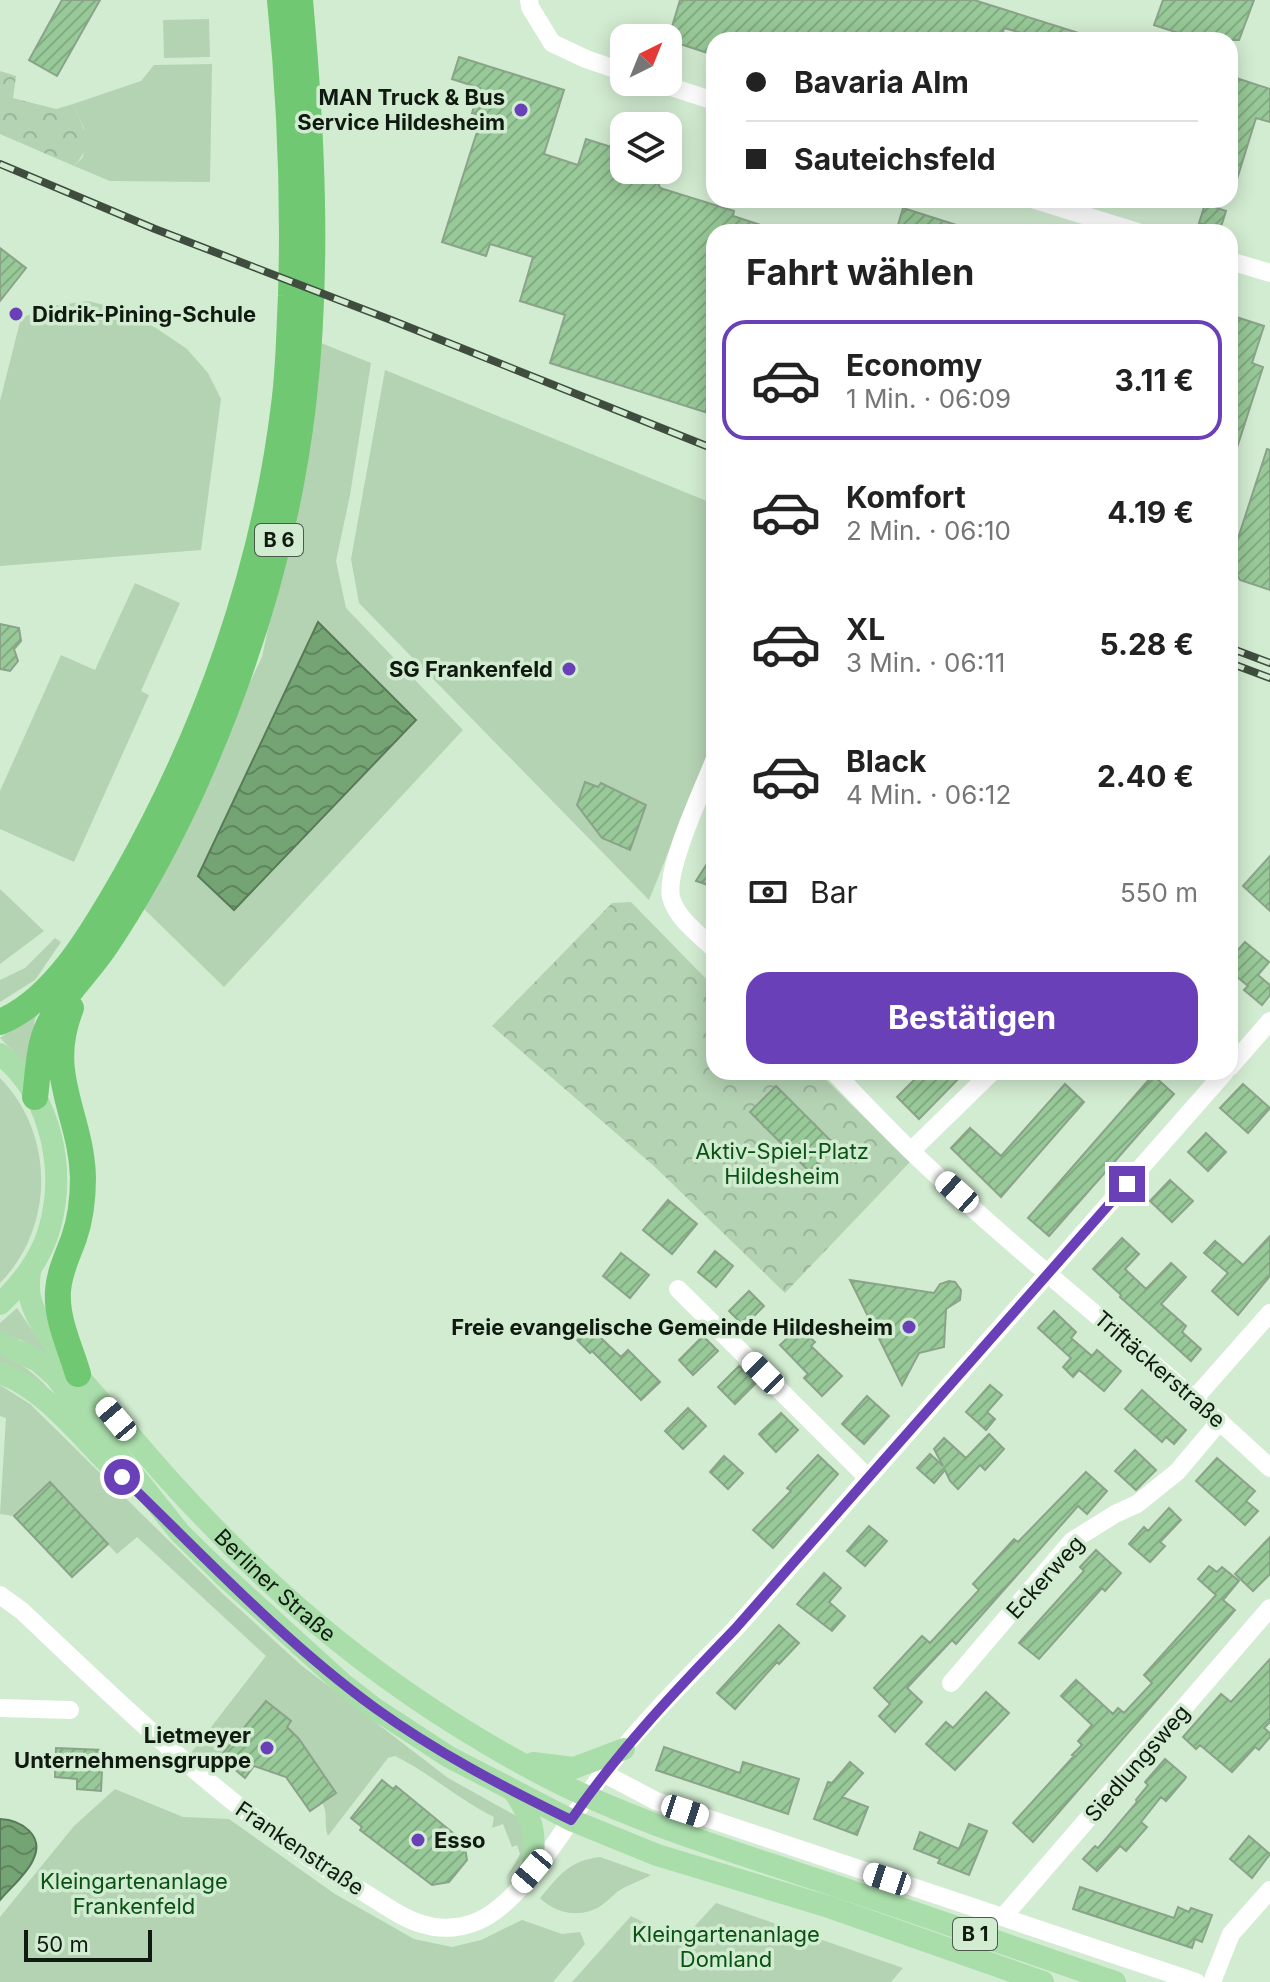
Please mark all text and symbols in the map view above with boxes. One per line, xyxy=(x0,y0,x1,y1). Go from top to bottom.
north arrow xyxy=(610,24,682,96)
map controls xyxy=(610,24,682,184)
text: Bavaria Alm xyxy=(794,64,969,100)
place label: MAN Truck & Bus Service Hildesheim xyxy=(297,84,505,135)
marker: MAN Truck & Bus Service Hildesheim xyxy=(512,101,530,119)
button: layers xyxy=(610,112,682,184)
text: Sauteichsfeld xyxy=(794,141,996,177)
text: Fahrt wählen xyxy=(746,250,974,294)
place label: Didrik-Pining-Schule xyxy=(32,301,256,327)
marker: Didrik-Pining-Schule xyxy=(7,305,25,323)
icon: car xyxy=(750,344,822,416)
text: Economy xyxy=(846,347,982,383)
text: 3.11 € xyxy=(1114,362,1194,398)
text: 1 Min. · 06:09 xyxy=(846,383,1011,414)
icon: car xyxy=(750,476,822,548)
text: Komfort xyxy=(846,479,966,515)
text: 4.19 € xyxy=(1107,494,1194,530)
text: 2 Min. · 06:10 xyxy=(846,515,1011,546)
road number: B 6 xyxy=(255,524,303,556)
icon: car xyxy=(750,608,822,680)
text: XL xyxy=(846,611,885,647)
text: 5.28 € xyxy=(1099,626,1194,662)
text: 3 Min. · 06:11 xyxy=(846,647,1005,678)
place label: SG Frankenfeld xyxy=(389,656,553,682)
marker: SG Frankenfeld xyxy=(560,660,578,678)
icon: car xyxy=(750,740,822,812)
text: Black xyxy=(846,743,926,779)
text: 2.40 € xyxy=(1097,758,1194,794)
text: 4 Min. · 06:12 xyxy=(846,779,1011,810)
icon: cash xyxy=(746,870,790,914)
text: Bar xyxy=(810,874,858,910)
text: 550 m xyxy=(1120,877,1198,908)
button: Bestätigen xyxy=(746,972,1198,1064)
park label: Aktiv-Spiel-Platz Hildesheim xyxy=(695,1138,869,1189)
route end xyxy=(1109,1166,1145,1202)
car xyxy=(931,1167,983,1217)
street label: Triftäckerstraße xyxy=(1089,1305,1231,1433)
place label: Freie evangelische Gemeinde Hildesheim xyxy=(451,1314,893,1340)
marker: Freie evangelische Gemeinde Hildesheim xyxy=(900,1318,918,1336)
car xyxy=(738,1348,788,1398)
car xyxy=(91,1393,141,1445)
route start xyxy=(104,1459,140,1495)
street label: Berliner Straße xyxy=(209,1523,341,1647)
street label: Eckerweg xyxy=(1001,1530,1089,1624)
street label: Siedlungsweg xyxy=(1079,1699,1195,1827)
place label: Lietmeyer Unternehmensgruppe xyxy=(14,1722,251,1773)
marker: Lietmeyer Unternehmensgruppe xyxy=(258,1739,276,1757)
car xyxy=(658,1792,712,1830)
street label: Frankenstraße xyxy=(231,1796,369,1900)
place label: Esso xyxy=(434,1827,486,1853)
marker: Esso xyxy=(409,1831,427,1849)
car xyxy=(507,1845,557,1897)
car xyxy=(860,1860,914,1898)
park label: Kleingartenanlage Frankenfeld xyxy=(40,1868,228,1919)
road number: B 1 xyxy=(953,1918,997,1950)
park label: Kleingartenanlage Domland xyxy=(632,1921,820,1972)
scale bar xyxy=(24,1926,152,1962)
text: 50 m xyxy=(36,1931,89,1957)

